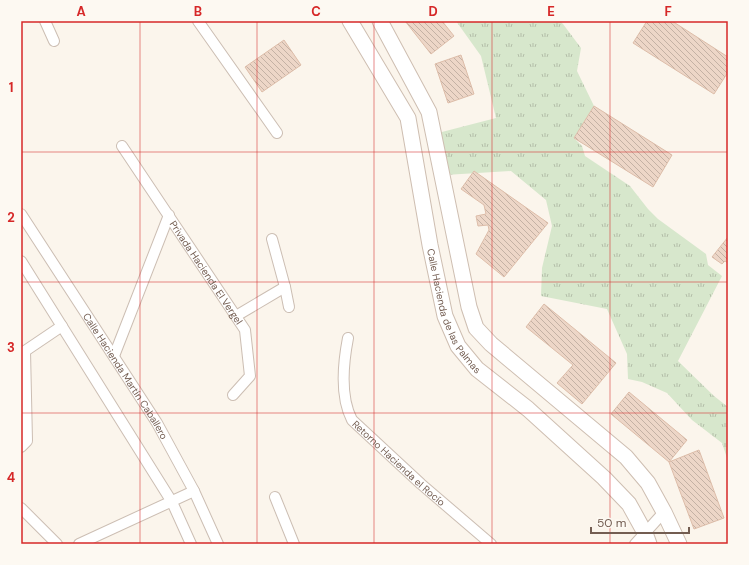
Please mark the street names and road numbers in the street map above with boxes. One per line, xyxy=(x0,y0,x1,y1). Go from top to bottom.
street label: Privada Hacienda El Vergel xyxy=(167,218,246,327)
street label: Calle Hacienda de las Palmas xyxy=(424,247,484,376)
street label: Calle Hacienda Martín Caballero xyxy=(81,310,171,442)
street label: Retorno Hacienda el Rocío xyxy=(350,417,448,509)

